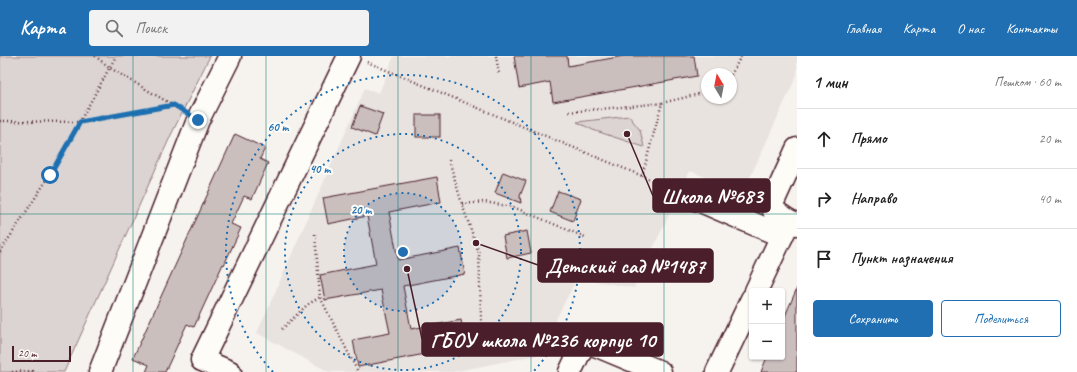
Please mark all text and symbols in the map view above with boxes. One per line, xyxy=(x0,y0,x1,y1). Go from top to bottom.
search box xyxy=(89,10,369,46)
text: Карта xyxy=(20,16,65,40)
icon: search xyxy=(103,17,125,39)
text: Поиск xyxy=(135,19,167,38)
text: Главная xyxy=(846,20,881,37)
text: Карта xyxy=(903,20,935,37)
text: О нас xyxy=(957,20,984,37)
text: Контакты xyxy=(1006,20,1057,37)
north arrow xyxy=(701,68,737,104)
text: 1 мин xyxy=(813,72,848,93)
text: Пешком · 60 m xyxy=(994,74,1061,90)
route end xyxy=(189,111,207,129)
text: 60 m xyxy=(268,119,290,135)
icon: ahead xyxy=(813,128,835,150)
text: Прямо xyxy=(851,129,887,148)
text: 20 m xyxy=(1039,131,1061,147)
text: 40 m xyxy=(310,161,331,177)
route start xyxy=(41,166,59,184)
callout: Школа №683 xyxy=(653,179,770,212)
text: Школа №683 xyxy=(661,183,765,209)
icon: right xyxy=(813,188,835,210)
text: Направо xyxy=(851,189,897,208)
text: 40 m xyxy=(1039,191,1061,207)
text: 20 m xyxy=(351,202,372,218)
centre of rings xyxy=(396,245,410,259)
icon: arrive xyxy=(813,248,835,270)
callout: Детский сад №1487 xyxy=(538,249,713,282)
text: Пункт назначения xyxy=(851,249,953,268)
text: Детский сад №1487 xyxy=(545,253,708,279)
map controls xyxy=(749,288,785,360)
button: + xyxy=(749,288,785,324)
button: Сохранить xyxy=(813,300,933,337)
button: Поделиться xyxy=(941,300,1061,337)
callout: ГБОУ школа №236 корпус 10 xyxy=(422,323,663,356)
button: − xyxy=(749,324,785,360)
text: ГБОУ школа №236 корпус 10 xyxy=(431,327,658,354)
scale bar xyxy=(12,344,71,363)
text: 20 m xyxy=(18,346,37,360)

